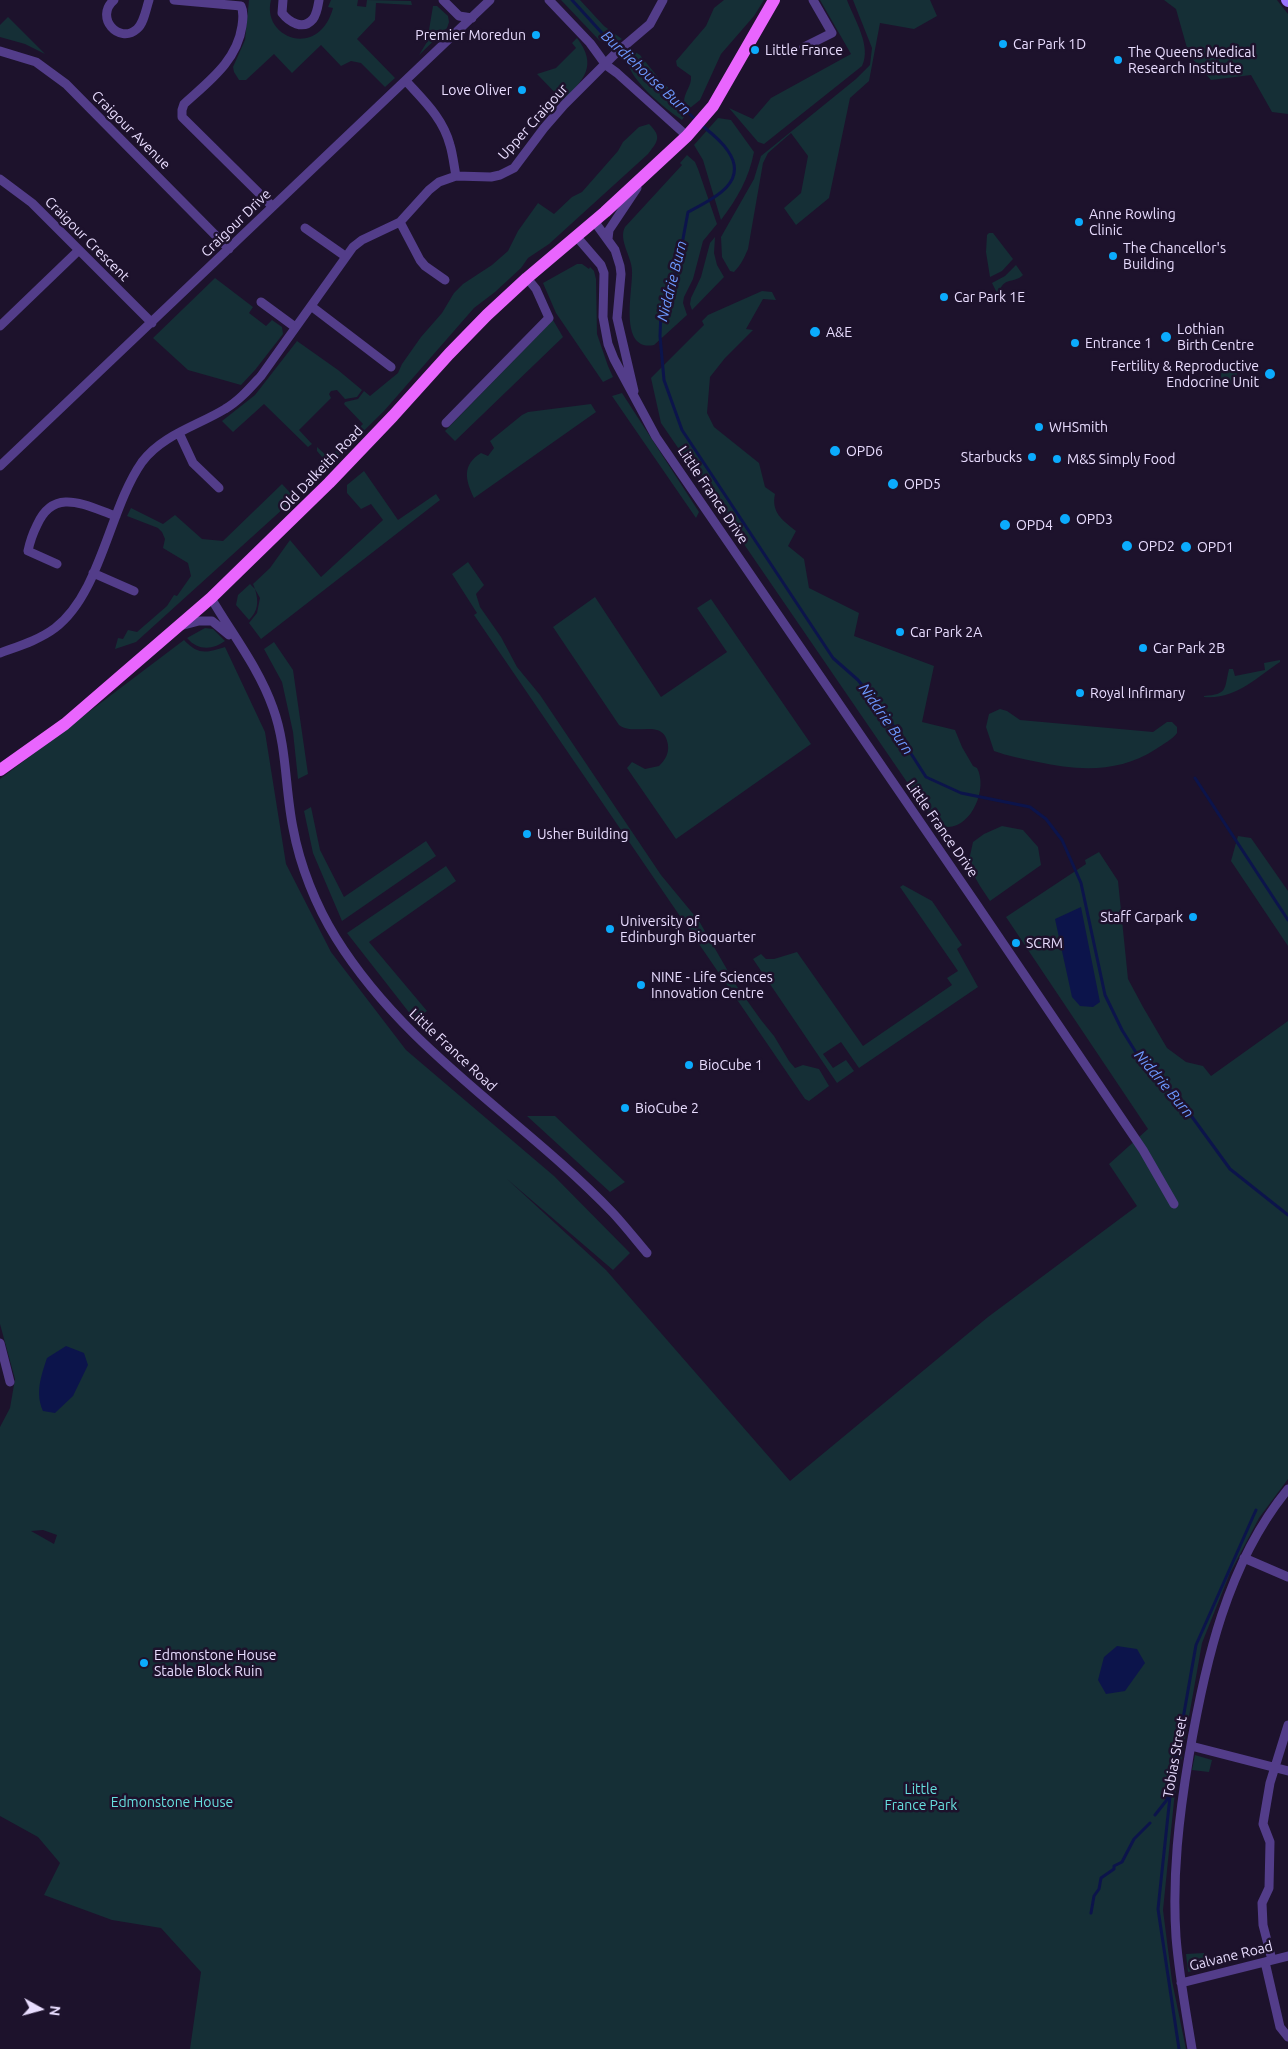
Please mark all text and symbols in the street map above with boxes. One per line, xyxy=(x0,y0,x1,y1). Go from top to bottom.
place label: Premier Moredun xyxy=(415,27,526,43)
water label: Burdiehouse Burn xyxy=(597,27,695,119)
marker: Premier Moredun xyxy=(530,29,542,41)
place label: Car Park 1D xyxy=(1013,36,1086,52)
marker: Car Park 1D xyxy=(997,38,1009,50)
place label: Little France xyxy=(765,42,843,58)
marker: Little France xyxy=(749,44,761,56)
place label: The Queens Medical Research Institute xyxy=(1128,44,1255,76)
marker: The Queens Medical Research Institute xyxy=(1112,54,1124,66)
street label: Upper Craigour xyxy=(495,81,571,163)
place label: Love Oliver xyxy=(441,82,512,98)
marker: Love Oliver xyxy=(516,84,528,96)
street label: Craigour Avenue xyxy=(88,87,174,173)
street label: Craigour Drive xyxy=(198,186,274,260)
street label: Craigour Crescent xyxy=(41,193,133,285)
place label: Anne Rowling Clinic xyxy=(1089,206,1176,238)
marker: Anne Rowling Clinic xyxy=(1073,216,1085,228)
water label: Niddrie Burn xyxy=(653,239,691,323)
place label: The Chancellor's Building xyxy=(1123,240,1226,272)
marker: The Chancellor's Building xyxy=(1107,250,1119,262)
place label: Car Park 1E xyxy=(954,289,1025,305)
marker: Car Park 1E xyxy=(938,291,950,303)
place label: Lothian Birth Centre xyxy=(1177,321,1254,354)
place label: A&E xyxy=(826,324,852,340)
marker: A&E xyxy=(808,325,822,339)
marker: Lothian Birth Centre xyxy=(1159,330,1173,344)
place label: Entrance 1 xyxy=(1085,335,1152,351)
marker: Entrance 1 xyxy=(1069,337,1081,349)
place label: Fertility & Reproductive Endocrine Unit xyxy=(1111,358,1259,391)
marker: Fertility & Reproductive Endocrine Unit xyxy=(1263,367,1277,381)
place label: WHSmith xyxy=(1049,419,1108,435)
marker: WHSmith xyxy=(1033,421,1045,433)
street label: Old Dalkeith Road xyxy=(275,422,367,516)
street label: Little France Drive xyxy=(674,443,752,547)
place label: OPD6 xyxy=(846,443,883,459)
marker: OPD6 xyxy=(828,444,842,458)
place label: Starbucks xyxy=(961,449,1022,465)
marker: Starbucks xyxy=(1026,451,1038,463)
place label: M&S Simply Food xyxy=(1067,451,1175,467)
marker: M&S Simply Food xyxy=(1051,453,1063,465)
place label: OPD5 xyxy=(904,476,941,492)
marker: OPD5 xyxy=(886,477,900,491)
place label: OPD3 xyxy=(1076,511,1113,527)
marker: OPD3 xyxy=(1058,512,1072,526)
place label: OPD4 xyxy=(1016,517,1053,533)
marker: OPD4 xyxy=(998,518,1012,532)
place label: OPD2 xyxy=(1138,538,1175,554)
marker: OPD2 xyxy=(1120,539,1134,553)
place label: OPD1 xyxy=(1197,539,1234,555)
marker: OPD1 xyxy=(1179,540,1193,554)
place label: Car Park 2A xyxy=(910,624,982,640)
marker: Car Park 2A xyxy=(894,626,906,638)
place label: Car Park 2B xyxy=(1153,640,1225,656)
marker: Car Park 2B xyxy=(1137,642,1149,654)
water label: Niddrie Burn xyxy=(855,680,917,758)
place label: Royal Infirmary xyxy=(1090,685,1185,701)
marker: Royal Infirmary xyxy=(1074,687,1086,699)
street label: Little France Drive xyxy=(902,777,982,881)
place label: Usher Building xyxy=(537,826,628,842)
marker: Usher Building xyxy=(521,828,533,840)
place label: Staff Carpark xyxy=(1100,909,1183,925)
marker: Staff Carpark xyxy=(1187,911,1199,923)
place label: University of Edinburgh Bioquarter xyxy=(620,913,756,946)
marker: University of Edinburgh Bioquarter xyxy=(604,923,616,935)
place label: SCRM xyxy=(1026,935,1063,951)
marker: SCRM xyxy=(1010,937,1022,949)
place label: NINE - Life Sciences Innovation Centre xyxy=(651,969,773,1002)
marker: NINE - Life Sciences Innovation Centre xyxy=(635,979,647,991)
street label: Little France Road xyxy=(406,1005,500,1095)
water label: Niddrie Burn xyxy=(1130,1047,1198,1121)
place label: BioCube 1 xyxy=(699,1057,763,1073)
marker: BioCube 1 xyxy=(683,1059,695,1071)
place label: BioCube 2 xyxy=(635,1100,699,1116)
marker: BioCube 2 xyxy=(619,1102,631,1114)
place label: Edmonstone House Stable Block Ruin xyxy=(154,1647,277,1680)
marker: Edmonstone House Stable Block Ruin xyxy=(138,1657,150,1669)
street label: Tobias Street xyxy=(1160,1715,1190,1799)
park label: Little France Park xyxy=(885,1781,957,1814)
park label: Edmonstone House xyxy=(111,1794,233,1810)
street label: Galvane Road xyxy=(1188,1938,1274,1974)
north arrow xyxy=(15,1984,65,2034)
text: N xyxy=(46,2005,63,2017)

